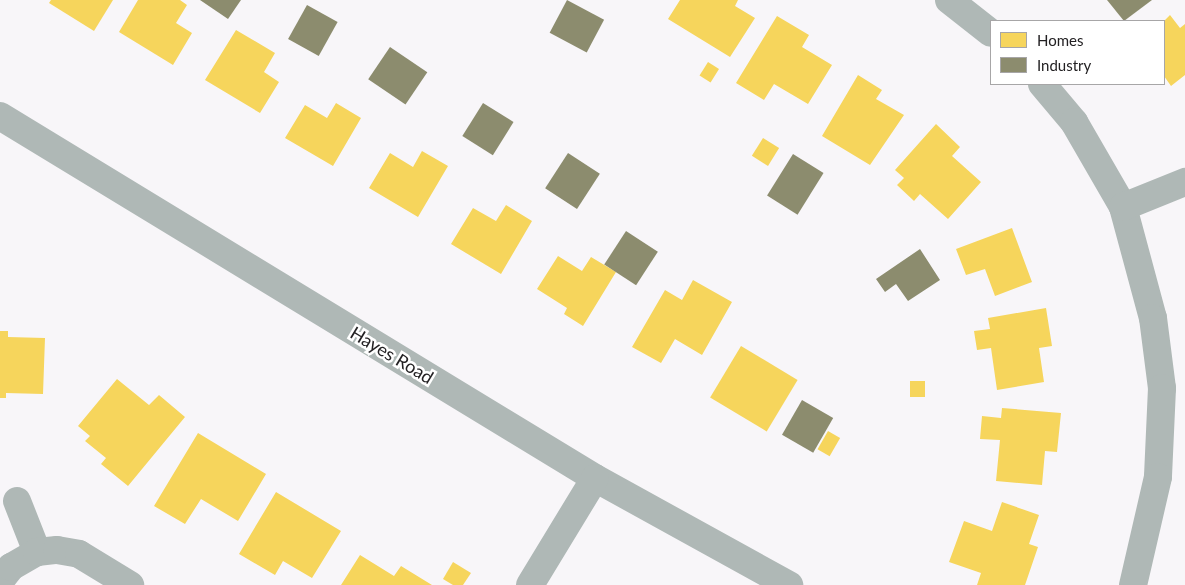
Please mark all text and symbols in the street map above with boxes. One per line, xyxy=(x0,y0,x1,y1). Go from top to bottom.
legend xyxy=(990,20,1165,85)
text: Homes xyxy=(1037,31,1083,49)
text: Industry xyxy=(1037,56,1091,74)
street label: Hayes Road xyxy=(347,322,437,388)

